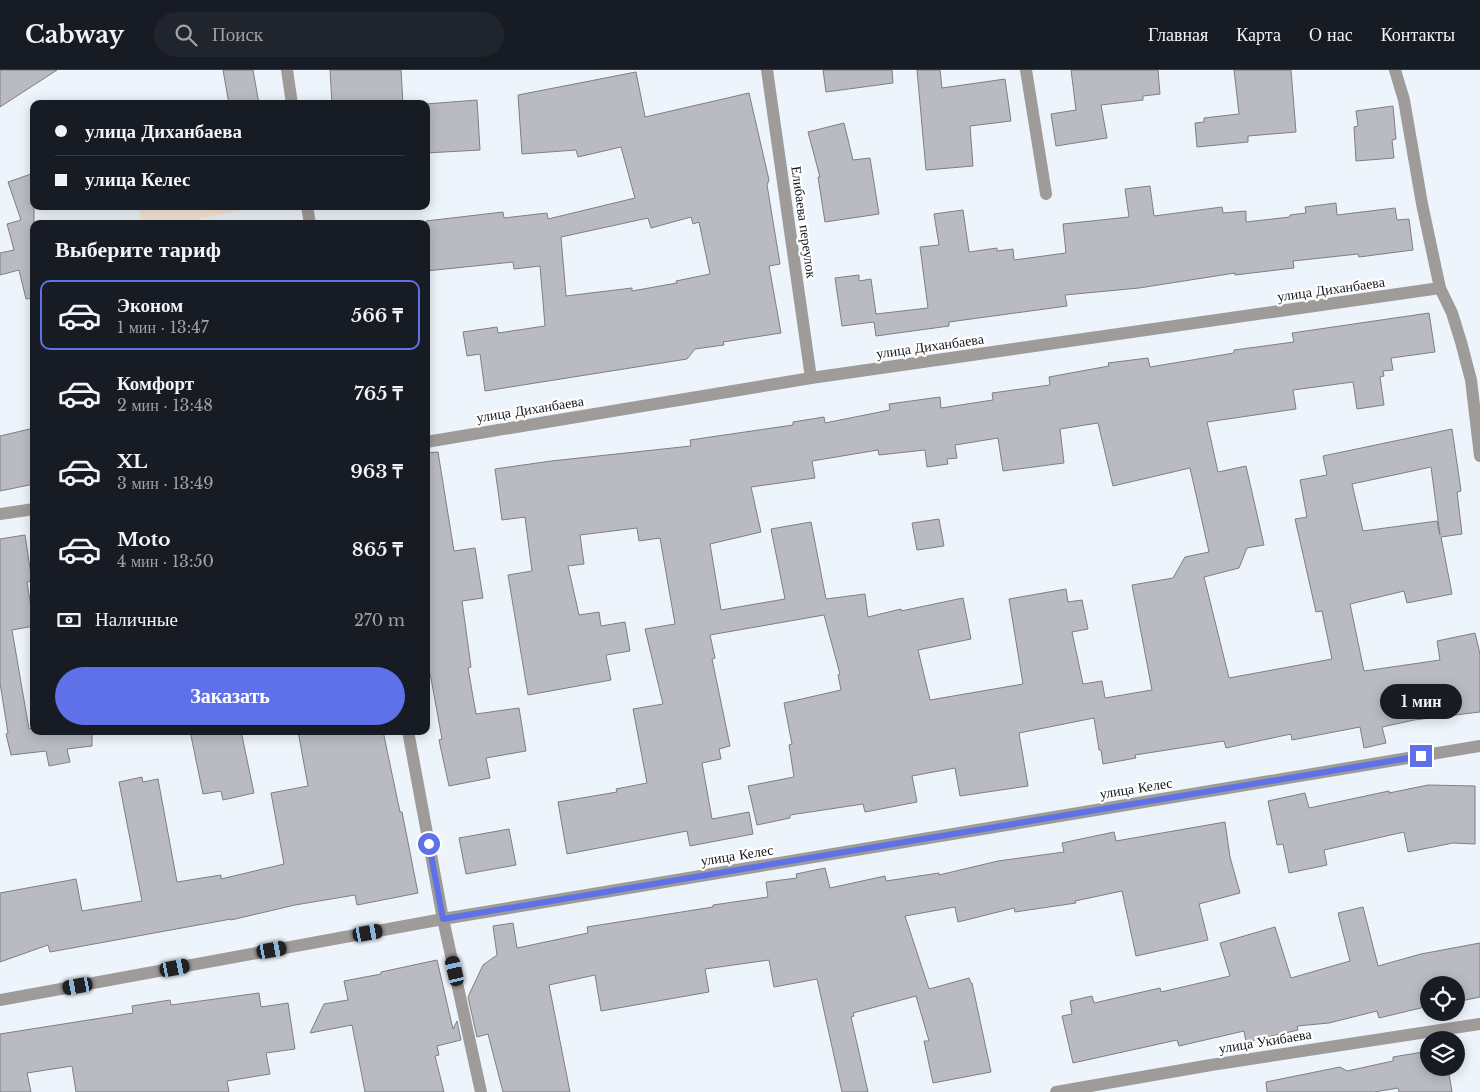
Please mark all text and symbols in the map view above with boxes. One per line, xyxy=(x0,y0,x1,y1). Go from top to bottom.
search box xyxy=(154,12,504,57)
text: Cabway xyxy=(25,20,124,49)
icon: search xyxy=(172,21,200,49)
text: Поиск xyxy=(212,23,263,46)
text: Главная xyxy=(1148,24,1208,46)
text: Карта xyxy=(1236,24,1281,46)
text: О нас xyxy=(1309,24,1353,46)
text: Контакты xyxy=(1381,24,1455,46)
text: улица Диханбаева xyxy=(85,120,242,143)
street label: Елибаева переулок xyxy=(787,165,821,279)
text: улица Келес xyxy=(85,168,190,191)
text: Выберите тариф xyxy=(55,236,221,263)
street label: улица Диханбаева xyxy=(1276,272,1387,305)
icon: car xyxy=(57,293,102,338)
text: Эконом xyxy=(117,294,183,317)
text: 566 ₸ xyxy=(351,304,403,327)
text: 1 мин · 13:47 xyxy=(117,317,209,337)
street label: улица Диханбаева xyxy=(875,329,986,362)
icon: car xyxy=(57,371,102,416)
text: Комфорт xyxy=(117,372,194,395)
text: 765 ₸ xyxy=(354,382,403,405)
street label: улица Диханбаева xyxy=(475,392,586,426)
text: 2 мин · 13:48 xyxy=(117,395,213,415)
icon: car xyxy=(57,449,102,494)
text: XL xyxy=(117,450,147,473)
text: 963 ₸ xyxy=(350,460,403,483)
text: 3 мин · 13:49 xyxy=(117,473,214,493)
icon: car xyxy=(57,527,102,572)
text: Moto xyxy=(117,528,171,551)
text: 865 ₸ xyxy=(352,538,403,561)
text: 4 мин · 13:50 xyxy=(117,551,214,571)
icon: cash xyxy=(55,606,83,634)
text: Наличные xyxy=(95,608,178,631)
text: 270 m xyxy=(354,610,405,630)
button: Заказать xyxy=(55,667,405,725)
callout: 1 мин xyxy=(1380,684,1462,718)
text: 1 мин xyxy=(1401,691,1441,711)
route end xyxy=(1410,745,1432,767)
street label: улица Келес xyxy=(1098,773,1174,803)
route start xyxy=(418,833,440,855)
street label: улица Келес xyxy=(699,840,775,870)
car xyxy=(351,923,384,943)
car xyxy=(255,940,288,960)
car xyxy=(444,955,465,987)
car xyxy=(158,958,191,978)
car xyxy=(61,976,94,996)
map controls xyxy=(1420,976,1465,1076)
button: locate xyxy=(1420,976,1465,1021)
street label: улица Укибаева xyxy=(1217,1025,1313,1057)
button: layers xyxy=(1420,1031,1465,1076)

